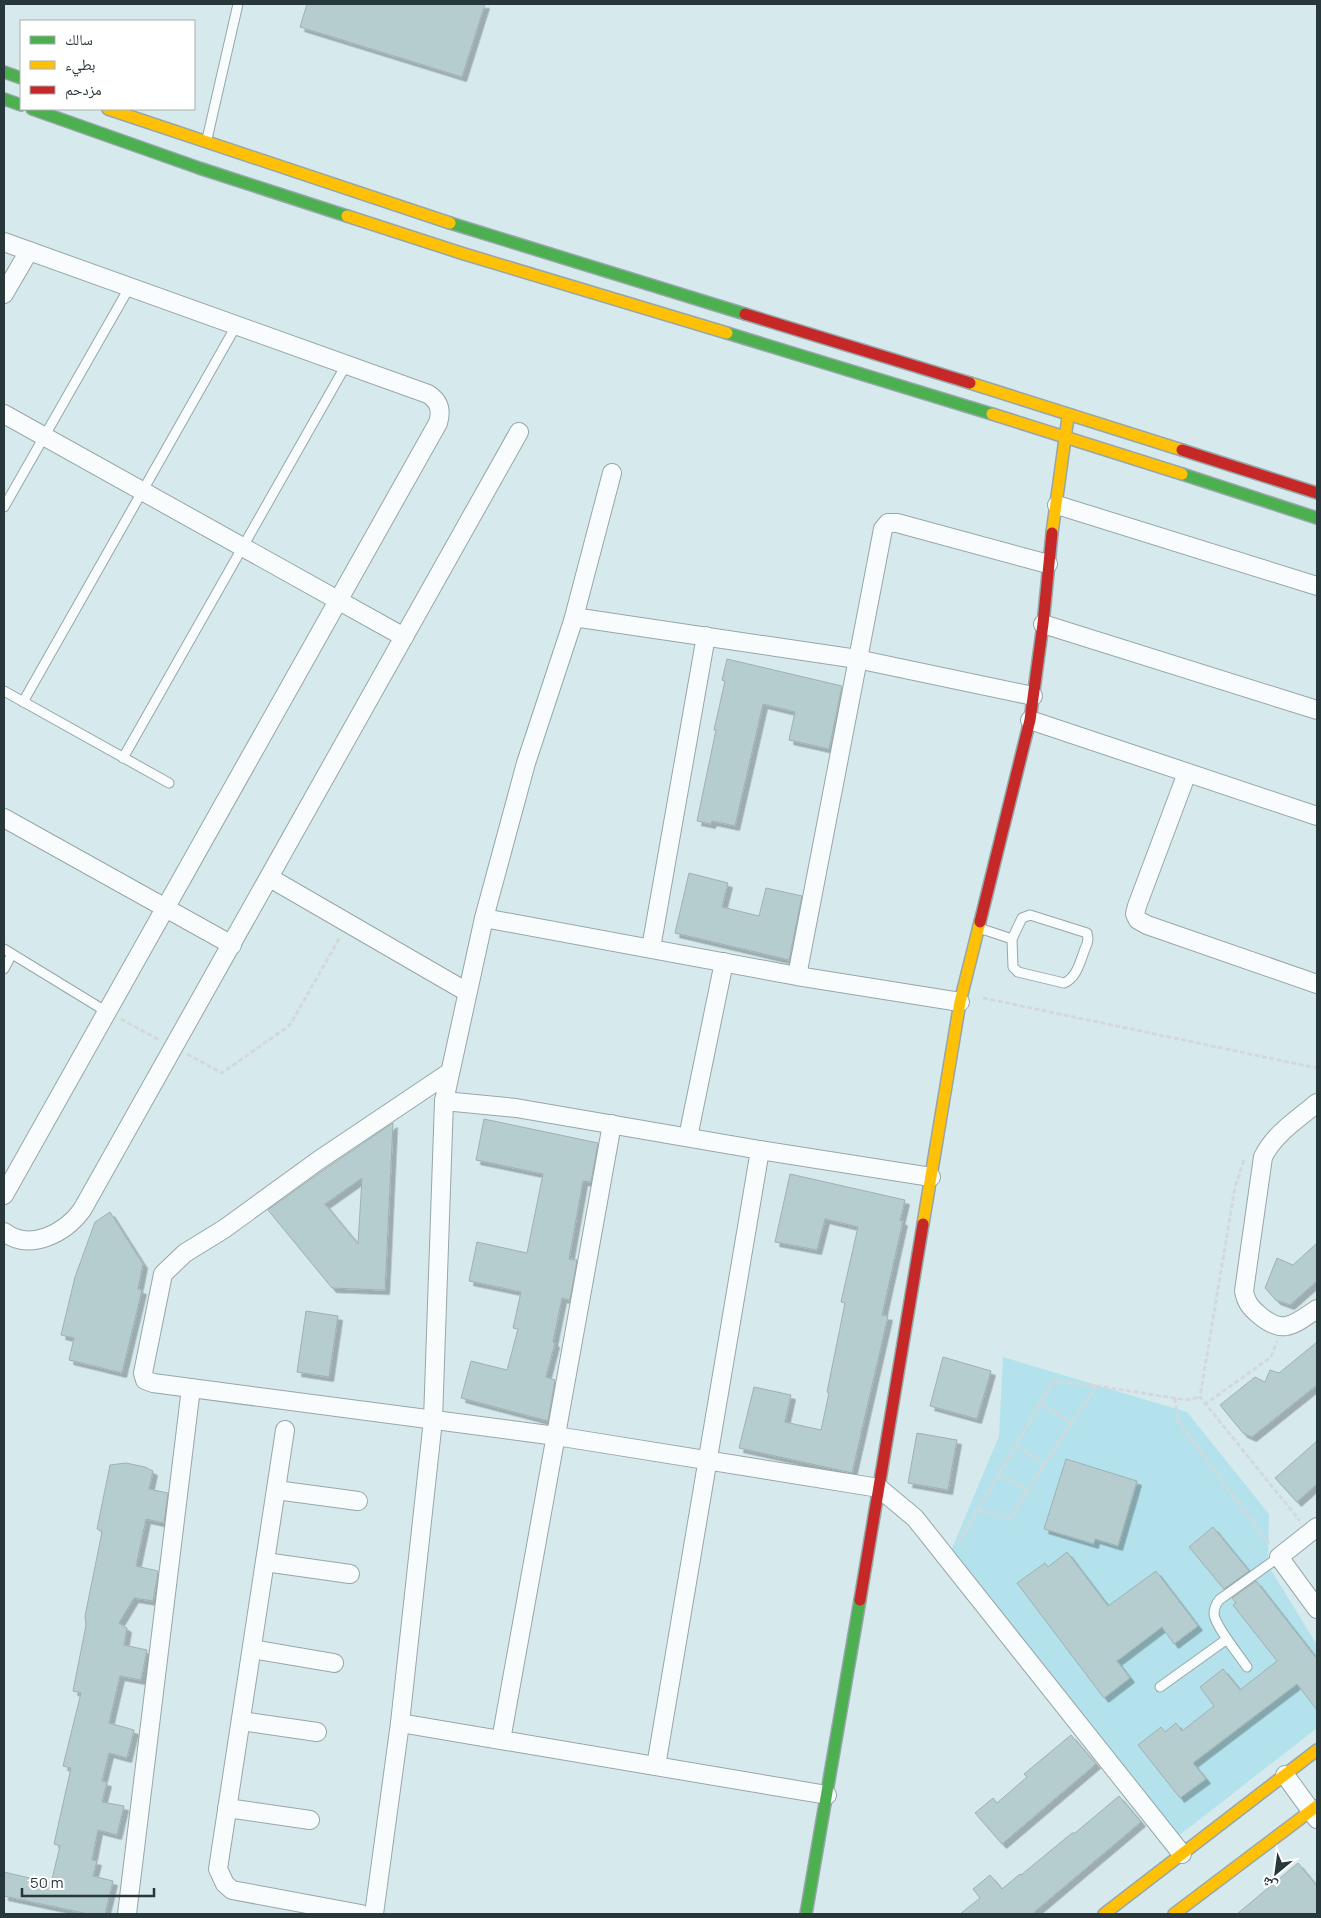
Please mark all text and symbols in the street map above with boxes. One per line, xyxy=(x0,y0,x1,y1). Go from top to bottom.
legend xyxy=(20,20,195,110)
text: سالك xyxy=(65,29,93,50)
text: بطيء xyxy=(65,54,95,77)
text: مزدحم xyxy=(65,79,102,100)
north arrow xyxy=(1251,1848,1301,1898)
scale bar xyxy=(22,1866,155,1898)
text: 50 m xyxy=(30,1872,64,1893)
text: ش xyxy=(1258,1873,1281,1897)

